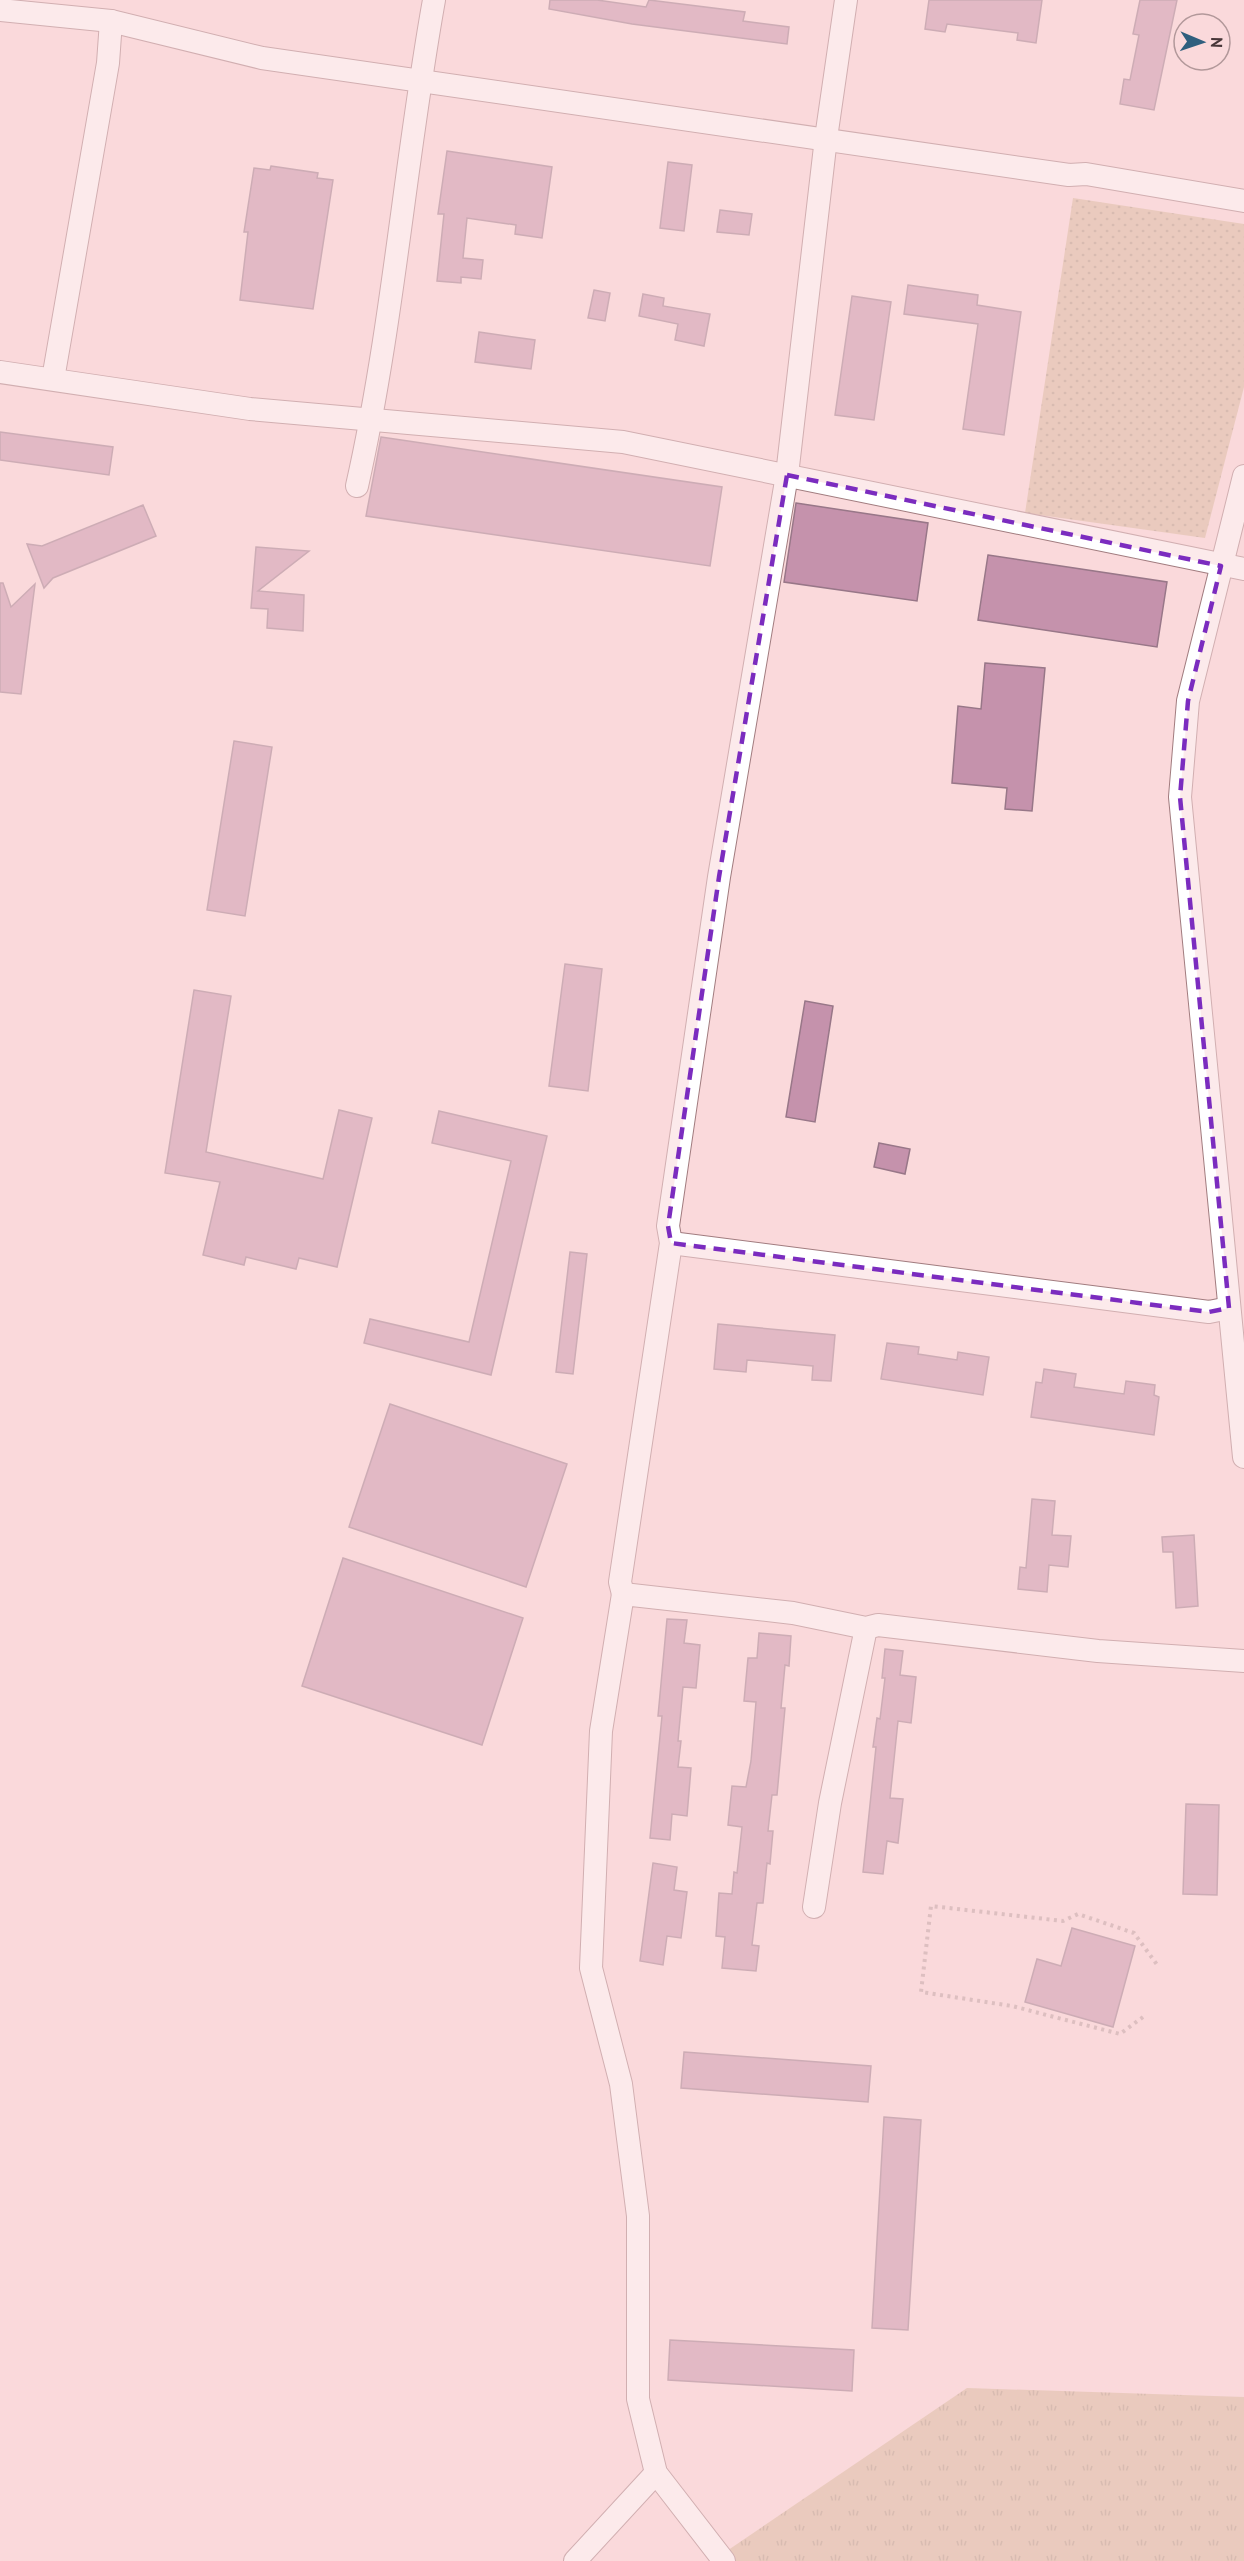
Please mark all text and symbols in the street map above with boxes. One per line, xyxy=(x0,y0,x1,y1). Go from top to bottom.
north arrow xyxy=(1172,12,1232,72)
text: N xyxy=(1207,37,1227,48)

